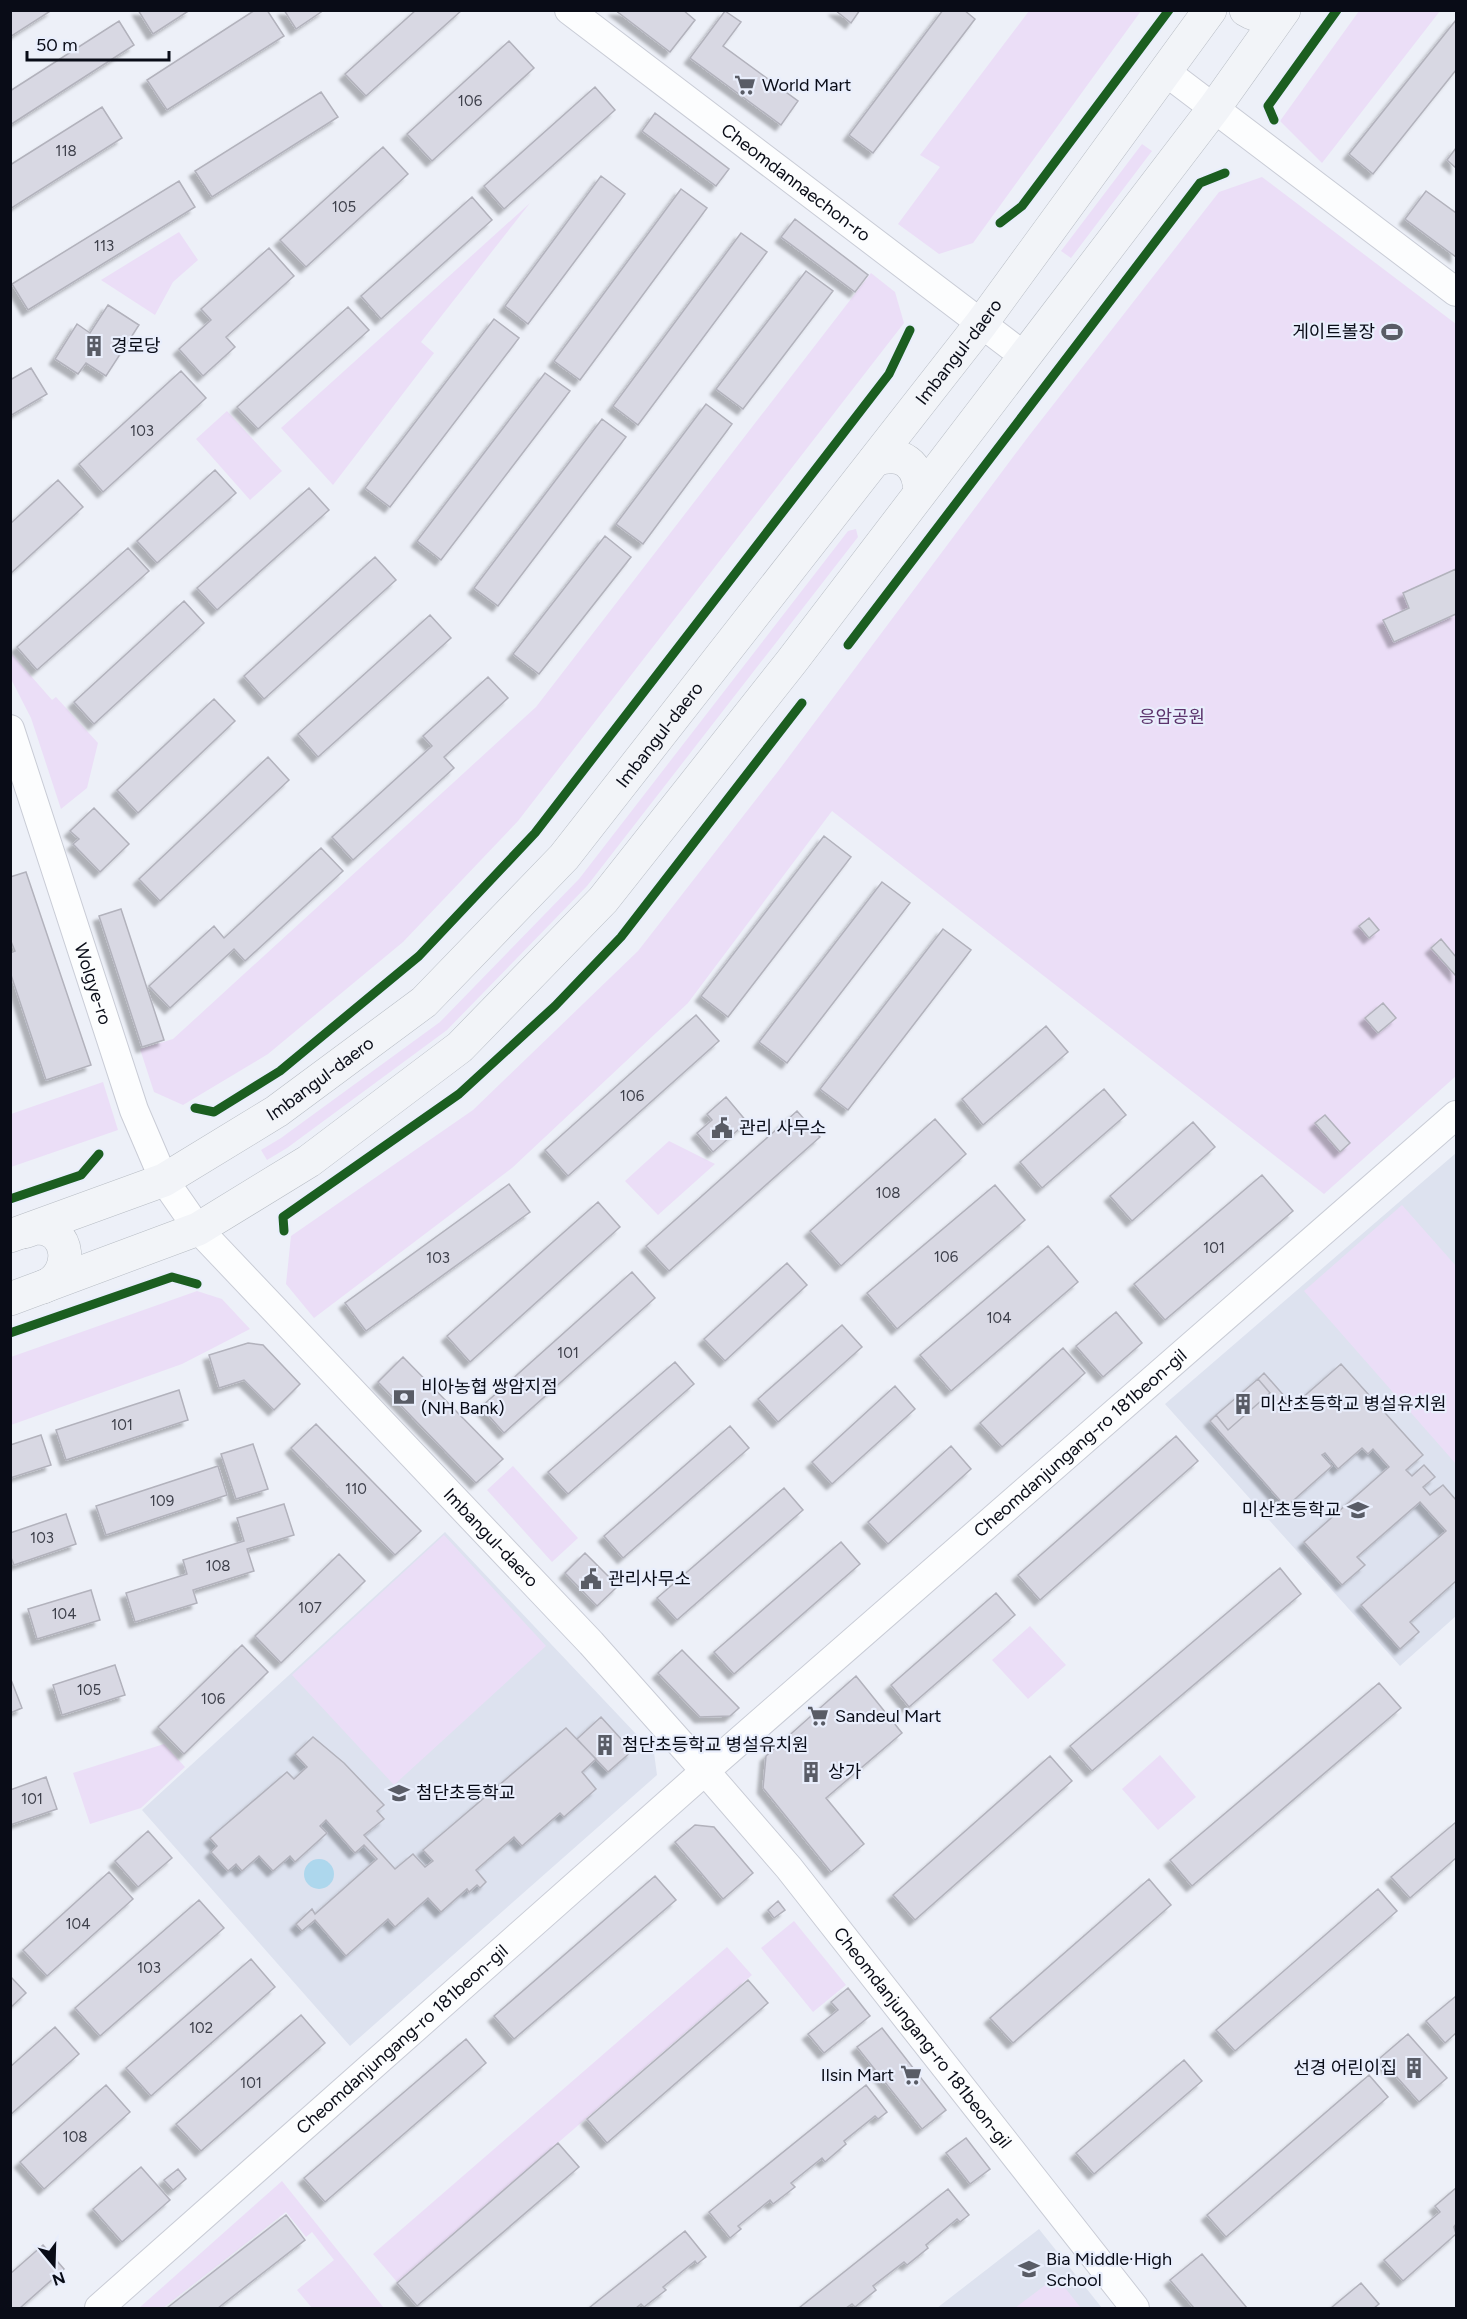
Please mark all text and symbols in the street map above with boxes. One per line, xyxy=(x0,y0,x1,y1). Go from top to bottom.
scale bar xyxy=(27,24,170,62)
text: 50 m xyxy=(36,34,78,56)
supermarket icon: World Mart xyxy=(733,73,757,97)
place label: World Mart xyxy=(762,74,852,96)
house number: 106 xyxy=(458,92,483,110)
street label: Cheomdannaechon-ro xyxy=(717,119,875,246)
house number: 118 xyxy=(55,142,77,160)
house number: 105 xyxy=(332,198,356,216)
house number: 113 xyxy=(94,237,114,255)
street label: Imbangul-daero xyxy=(911,294,1007,409)
sports icon: 게이트볼장 xyxy=(1380,320,1404,344)
place label: 게이트볼장 xyxy=(1292,321,1375,343)
building icon: 경로당 xyxy=(82,334,106,358)
place label: 경로당 xyxy=(111,335,161,357)
house number: 103 xyxy=(130,422,154,440)
street label: Imbangul-daero xyxy=(611,678,708,792)
park label: 응암공원 xyxy=(1139,706,1205,728)
street label: Wolgye-ro xyxy=(69,940,117,1028)
street label: Imbangul-daero xyxy=(262,1032,378,1126)
house number: 106 xyxy=(620,1087,645,1105)
public building icon: 관리 사무소 xyxy=(710,1116,734,1140)
place label: 관리 사무소 xyxy=(739,1117,826,1139)
house number: 108 xyxy=(875,1184,901,1202)
house number: 101 xyxy=(1203,1239,1225,1257)
house number: 106 xyxy=(934,1248,959,1266)
house number: 103 xyxy=(426,1249,450,1267)
house number: 104 xyxy=(986,1309,1012,1327)
house number: 101 xyxy=(557,1344,579,1362)
street label: Cheomdanjungang-ro 181beon-gil xyxy=(969,1344,1191,1542)
place label: 비아농협 쌍암지점 (NH Bank) xyxy=(421,1376,558,1419)
bank icon: 비아농협 쌍암지점 (NH Bank) xyxy=(392,1385,416,1409)
building icon: 미산초등학교 병설유치원 xyxy=(1231,1392,1255,1416)
place label: 미산초등학교 병설유치원 xyxy=(1260,1393,1447,1415)
house number: 101 xyxy=(111,1416,133,1434)
house number: 110 xyxy=(345,1480,367,1498)
street label: Imbangul-daero xyxy=(439,1484,543,1592)
house number: 109 xyxy=(150,1492,174,1510)
school or university icon: 미산초등학교 xyxy=(1346,1498,1370,1522)
place label: 미산초등학교 xyxy=(1242,1499,1341,1521)
house number: 103 xyxy=(30,1529,54,1547)
house number: 108 xyxy=(205,1557,231,1575)
public building icon: 관리사무소 xyxy=(579,1567,603,1591)
place label: 관리사무소 xyxy=(608,1568,691,1590)
house number: 107 xyxy=(298,1599,322,1617)
house number: 104 xyxy=(51,1605,77,1623)
house number: 105 xyxy=(77,1681,101,1699)
house number: 106 xyxy=(201,1690,226,1708)
supermarket icon: Sandeul Mart xyxy=(806,1704,830,1728)
place label: Sandeul Mart xyxy=(835,1705,942,1727)
building icon: 첨단초등학교 병설유치원 xyxy=(593,1733,617,1757)
place label: 첨단초등학교 병설유치원 xyxy=(622,1734,809,1756)
building icon: 상가 xyxy=(799,1760,823,1784)
place label: 상가 xyxy=(828,1761,862,1783)
school or university icon: 첨단초등학교 xyxy=(387,1781,411,1805)
place label: 첨단초등학교 xyxy=(416,1782,515,1804)
house number: 101 xyxy=(21,1790,43,1808)
house number: 104 xyxy=(65,1915,91,1933)
street label: Cheomdanjungang-ro 181beon-gil xyxy=(829,1923,1016,2153)
street label: Cheomdanjungang-ro 181beon-gil xyxy=(292,1940,512,2139)
house number: 103 xyxy=(137,1959,161,1977)
house number: 102 xyxy=(189,2019,213,2037)
building icon: 선경 어린이집 xyxy=(1402,2056,1426,2080)
place label: 선경 어린이집 xyxy=(1293,2057,1397,2079)
supermarket icon: Ilsin Mart xyxy=(899,2063,923,2087)
place label: Ilsin Mart xyxy=(821,2064,894,2086)
house number: 101 xyxy=(240,2074,262,2092)
house number: 108 xyxy=(62,2128,88,2146)
north arrow xyxy=(24,2235,84,2295)
place label: Bia Middle·High School xyxy=(1046,2248,1172,2291)
school or university icon: Bia Middle·High School xyxy=(1017,2257,1041,2281)
text: N xyxy=(50,2268,68,2290)

